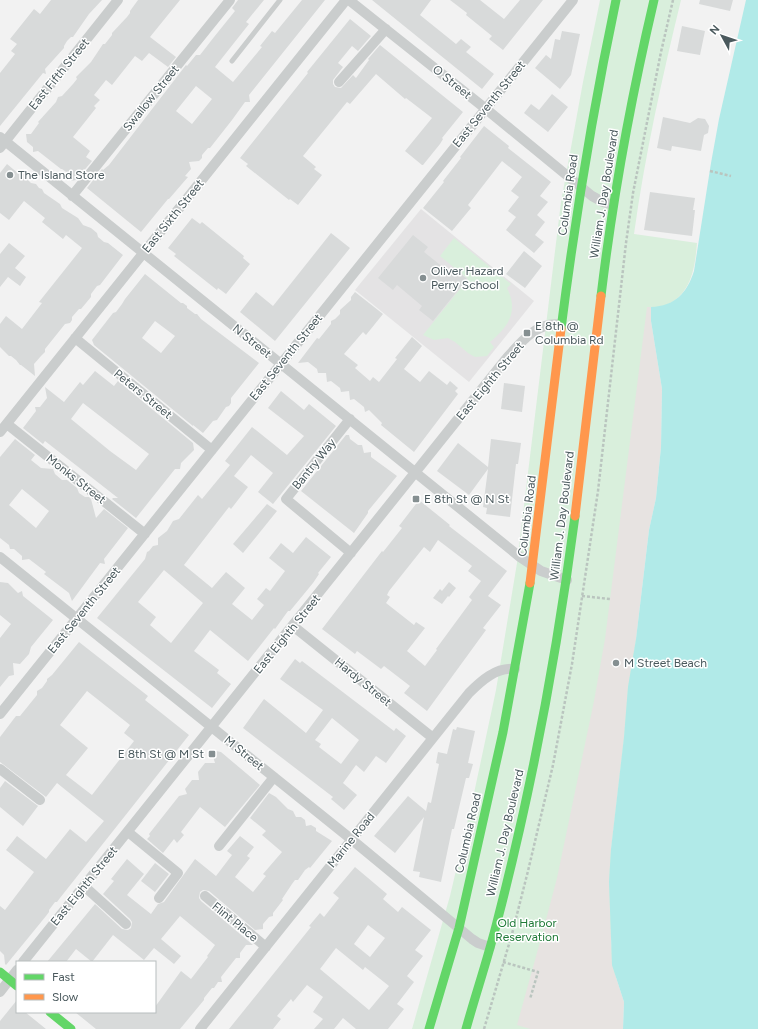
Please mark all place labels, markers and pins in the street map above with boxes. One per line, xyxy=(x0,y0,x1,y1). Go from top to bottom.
place label: The Island Store xyxy=(18,168,105,182)
marker: The Island Store xyxy=(5,170,15,180)
place label: Oliver Hazard Perry School xyxy=(431,264,504,292)
marker: Oliver Hazard Perry School xyxy=(418,273,428,283)
place label: E 8th @ Columbia Rd xyxy=(535,319,604,347)
marker: E 8th @ Columbia Rd xyxy=(522,328,532,338)
place label: E 8th St @ N St xyxy=(424,492,510,506)
marker: E 8th St @ N St xyxy=(411,494,421,504)
place label: M Street Beach xyxy=(624,656,707,670)
marker: M Street Beach xyxy=(611,658,621,668)
place label: E 8th St @ M St xyxy=(118,747,204,761)
marker: E 8th St @ M St xyxy=(207,749,217,759)

